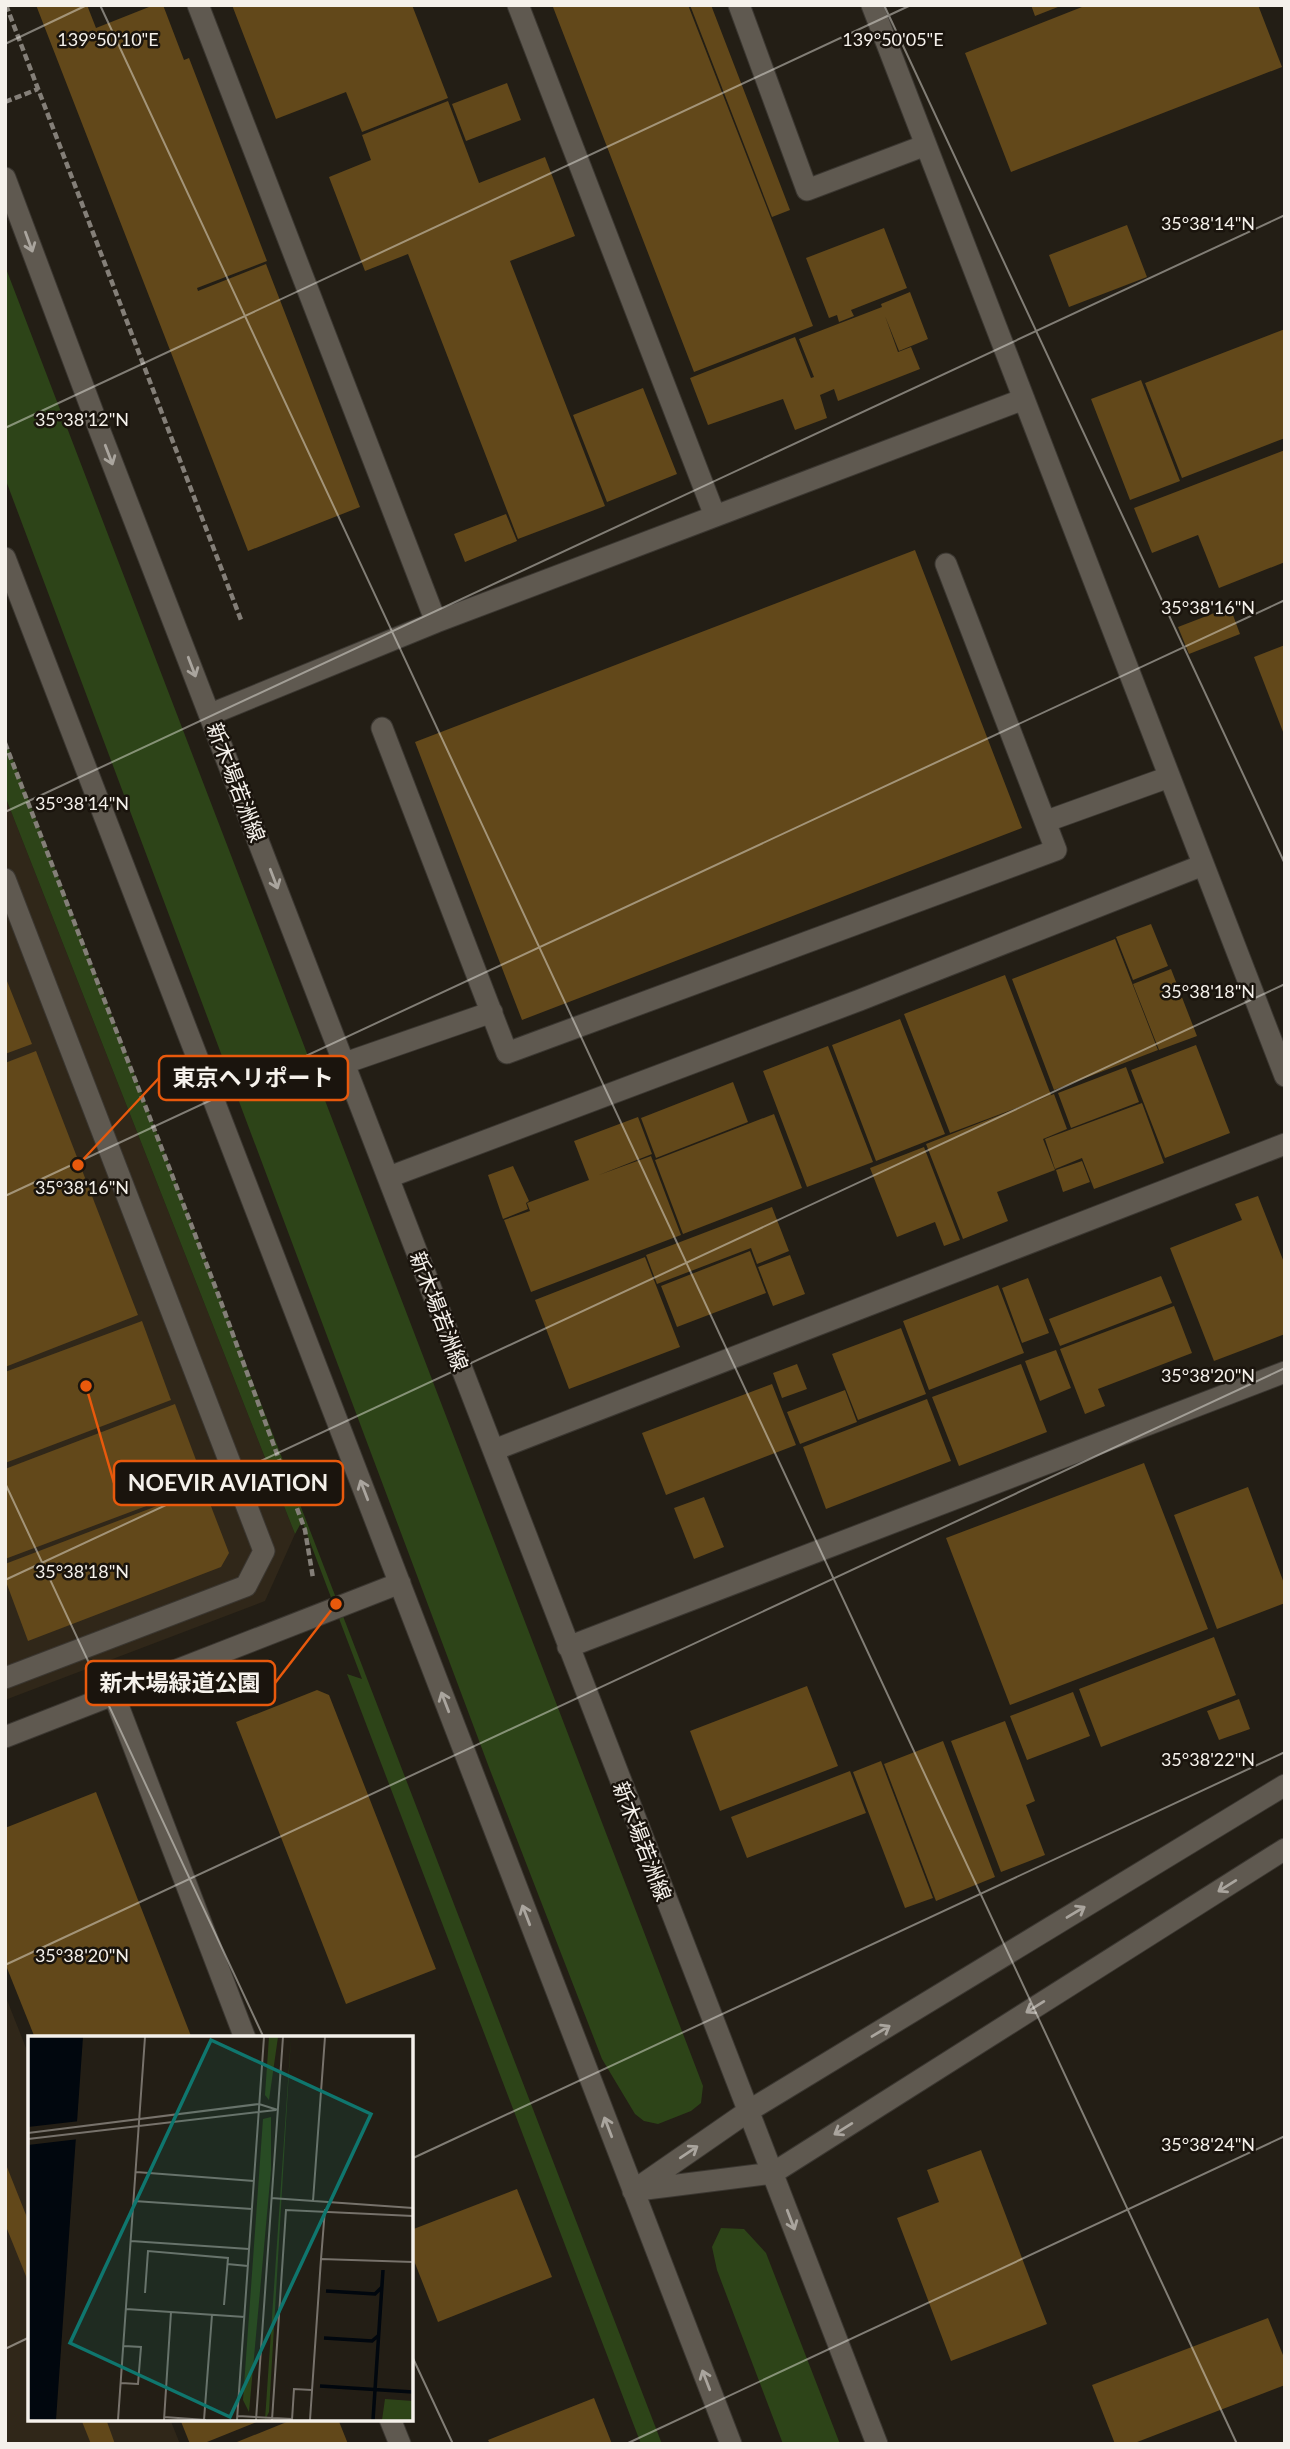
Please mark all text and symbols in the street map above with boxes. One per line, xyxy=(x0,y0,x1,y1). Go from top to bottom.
text: 139°50'10"E xyxy=(57,28,159,50)
text: 139°50'05"E xyxy=(842,28,944,50)
text: 35°38'14"N xyxy=(1161,212,1255,234)
one-way arrow xyxy=(24,230,36,252)
text: 35°38'12"N xyxy=(35,408,129,430)
one-way arrow xyxy=(104,443,117,465)
text: 35°38'16"N xyxy=(1161,596,1255,618)
one-way arrow xyxy=(187,655,200,677)
street label: 新木場若洲線 xyxy=(203,719,271,845)
text: 35°38'14"N xyxy=(35,792,129,814)
one-way arrow xyxy=(269,867,282,889)
text: 35°38'18"N xyxy=(1161,980,1255,1002)
callout: 東京ヘリポート xyxy=(159,1056,348,1100)
text: 東京ヘリポート xyxy=(173,1063,334,1091)
text: 35°38'16"N xyxy=(35,1176,129,1198)
street label: 新木場若洲線 xyxy=(406,1248,474,1374)
text: 35°38'20"N xyxy=(1161,1364,1255,1386)
callout: NOEVIR AVIATION xyxy=(114,1461,343,1505)
text: NOEVIR AVIATION xyxy=(128,1468,328,1496)
one-way arrow xyxy=(357,1479,369,1501)
text: 35°38'18"N xyxy=(35,1560,129,1582)
callout: 新木場緑道公園 xyxy=(86,1661,275,1705)
text: 新木場緑道公園 xyxy=(100,1668,261,1696)
one-way arrow xyxy=(438,1692,451,1714)
text: 35°38'22"N xyxy=(1161,1748,1255,1770)
street label: 新木場若洲線 xyxy=(609,1778,677,1904)
one-way arrow xyxy=(1218,1878,1237,1893)
one-way arrow xyxy=(519,1904,531,1926)
one-way arrow xyxy=(1065,1905,1085,1919)
text: 35°38'20"N xyxy=(35,1944,129,1966)
one-way arrow xyxy=(1025,2001,1045,2015)
one-way arrow xyxy=(871,2023,891,2037)
inset map xyxy=(28,2036,413,2421)
one-way arrow xyxy=(600,2117,613,2139)
one-way arrow xyxy=(833,2122,853,2136)
text: 35°38'24"N xyxy=(1161,2133,1255,2155)
one-way arrow xyxy=(679,2145,698,2159)
one-way arrow xyxy=(786,2209,799,2231)
one-way arrow xyxy=(699,2370,712,2392)

